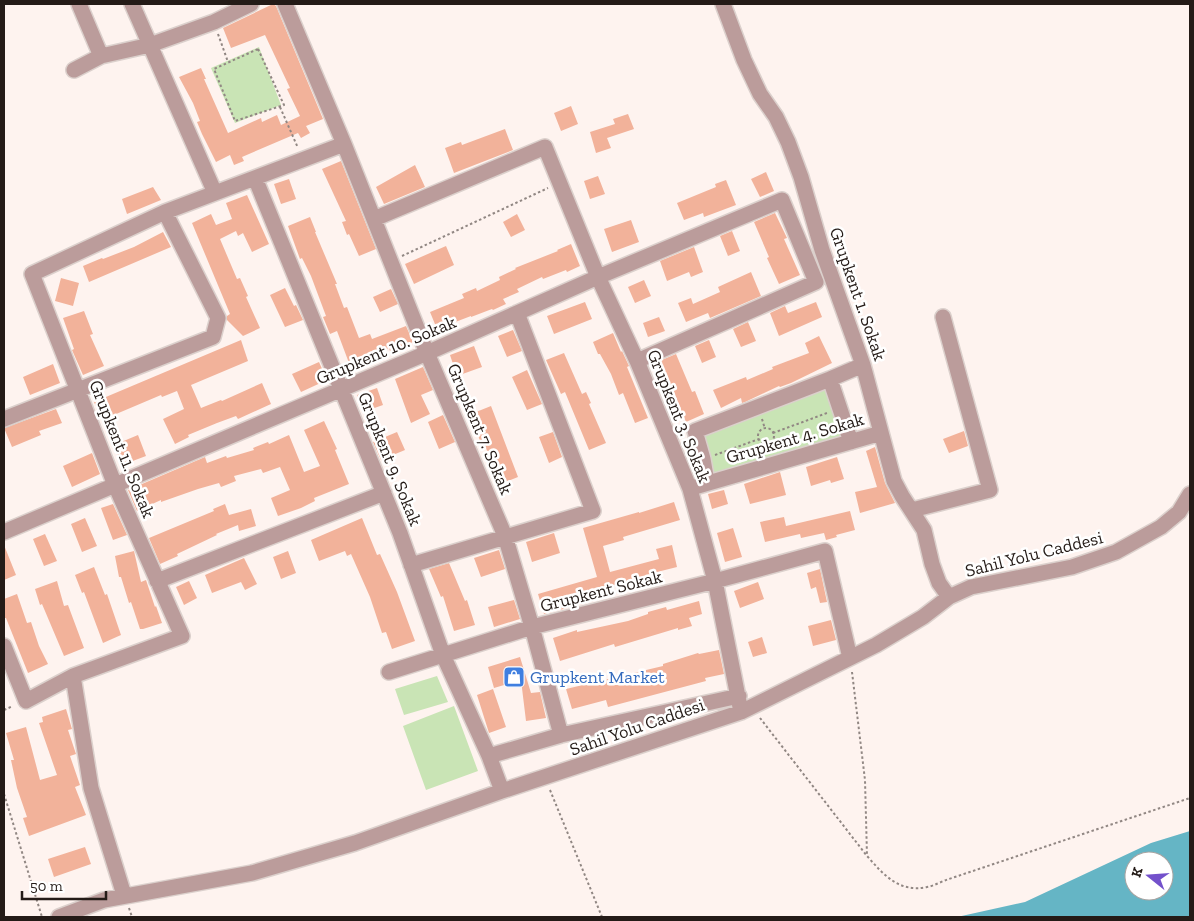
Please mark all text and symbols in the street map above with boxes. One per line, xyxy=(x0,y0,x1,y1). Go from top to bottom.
street label: Grupkent 1. Sokak xyxy=(825,224,891,364)
street label: Grupkent 10. Sokak xyxy=(313,310,460,389)
street label: Grupkent 3. Sokak xyxy=(642,346,716,486)
street label: Grupkent 7. Sokak xyxy=(442,360,518,498)
street label: Grupkent 11. Sokak xyxy=(84,377,160,522)
street label: Grupkent 9. Sokak xyxy=(353,389,427,530)
street label: Grupkent 4. Sokak xyxy=(724,408,867,468)
street label: Sahil Yolu Caddesi xyxy=(963,526,1105,582)
street label: Grupkent Sokak xyxy=(538,565,665,617)
shop icon: Grupkent Market xyxy=(502,665,526,689)
place label: Grupkent Market xyxy=(530,666,665,688)
street label: Sahil Yolu Caddesi xyxy=(567,694,707,760)
north arrow xyxy=(1124,851,1174,901)
text: K xyxy=(1128,865,1147,879)
scale bar xyxy=(22,868,106,900)
text: 50 m xyxy=(30,877,63,895)

